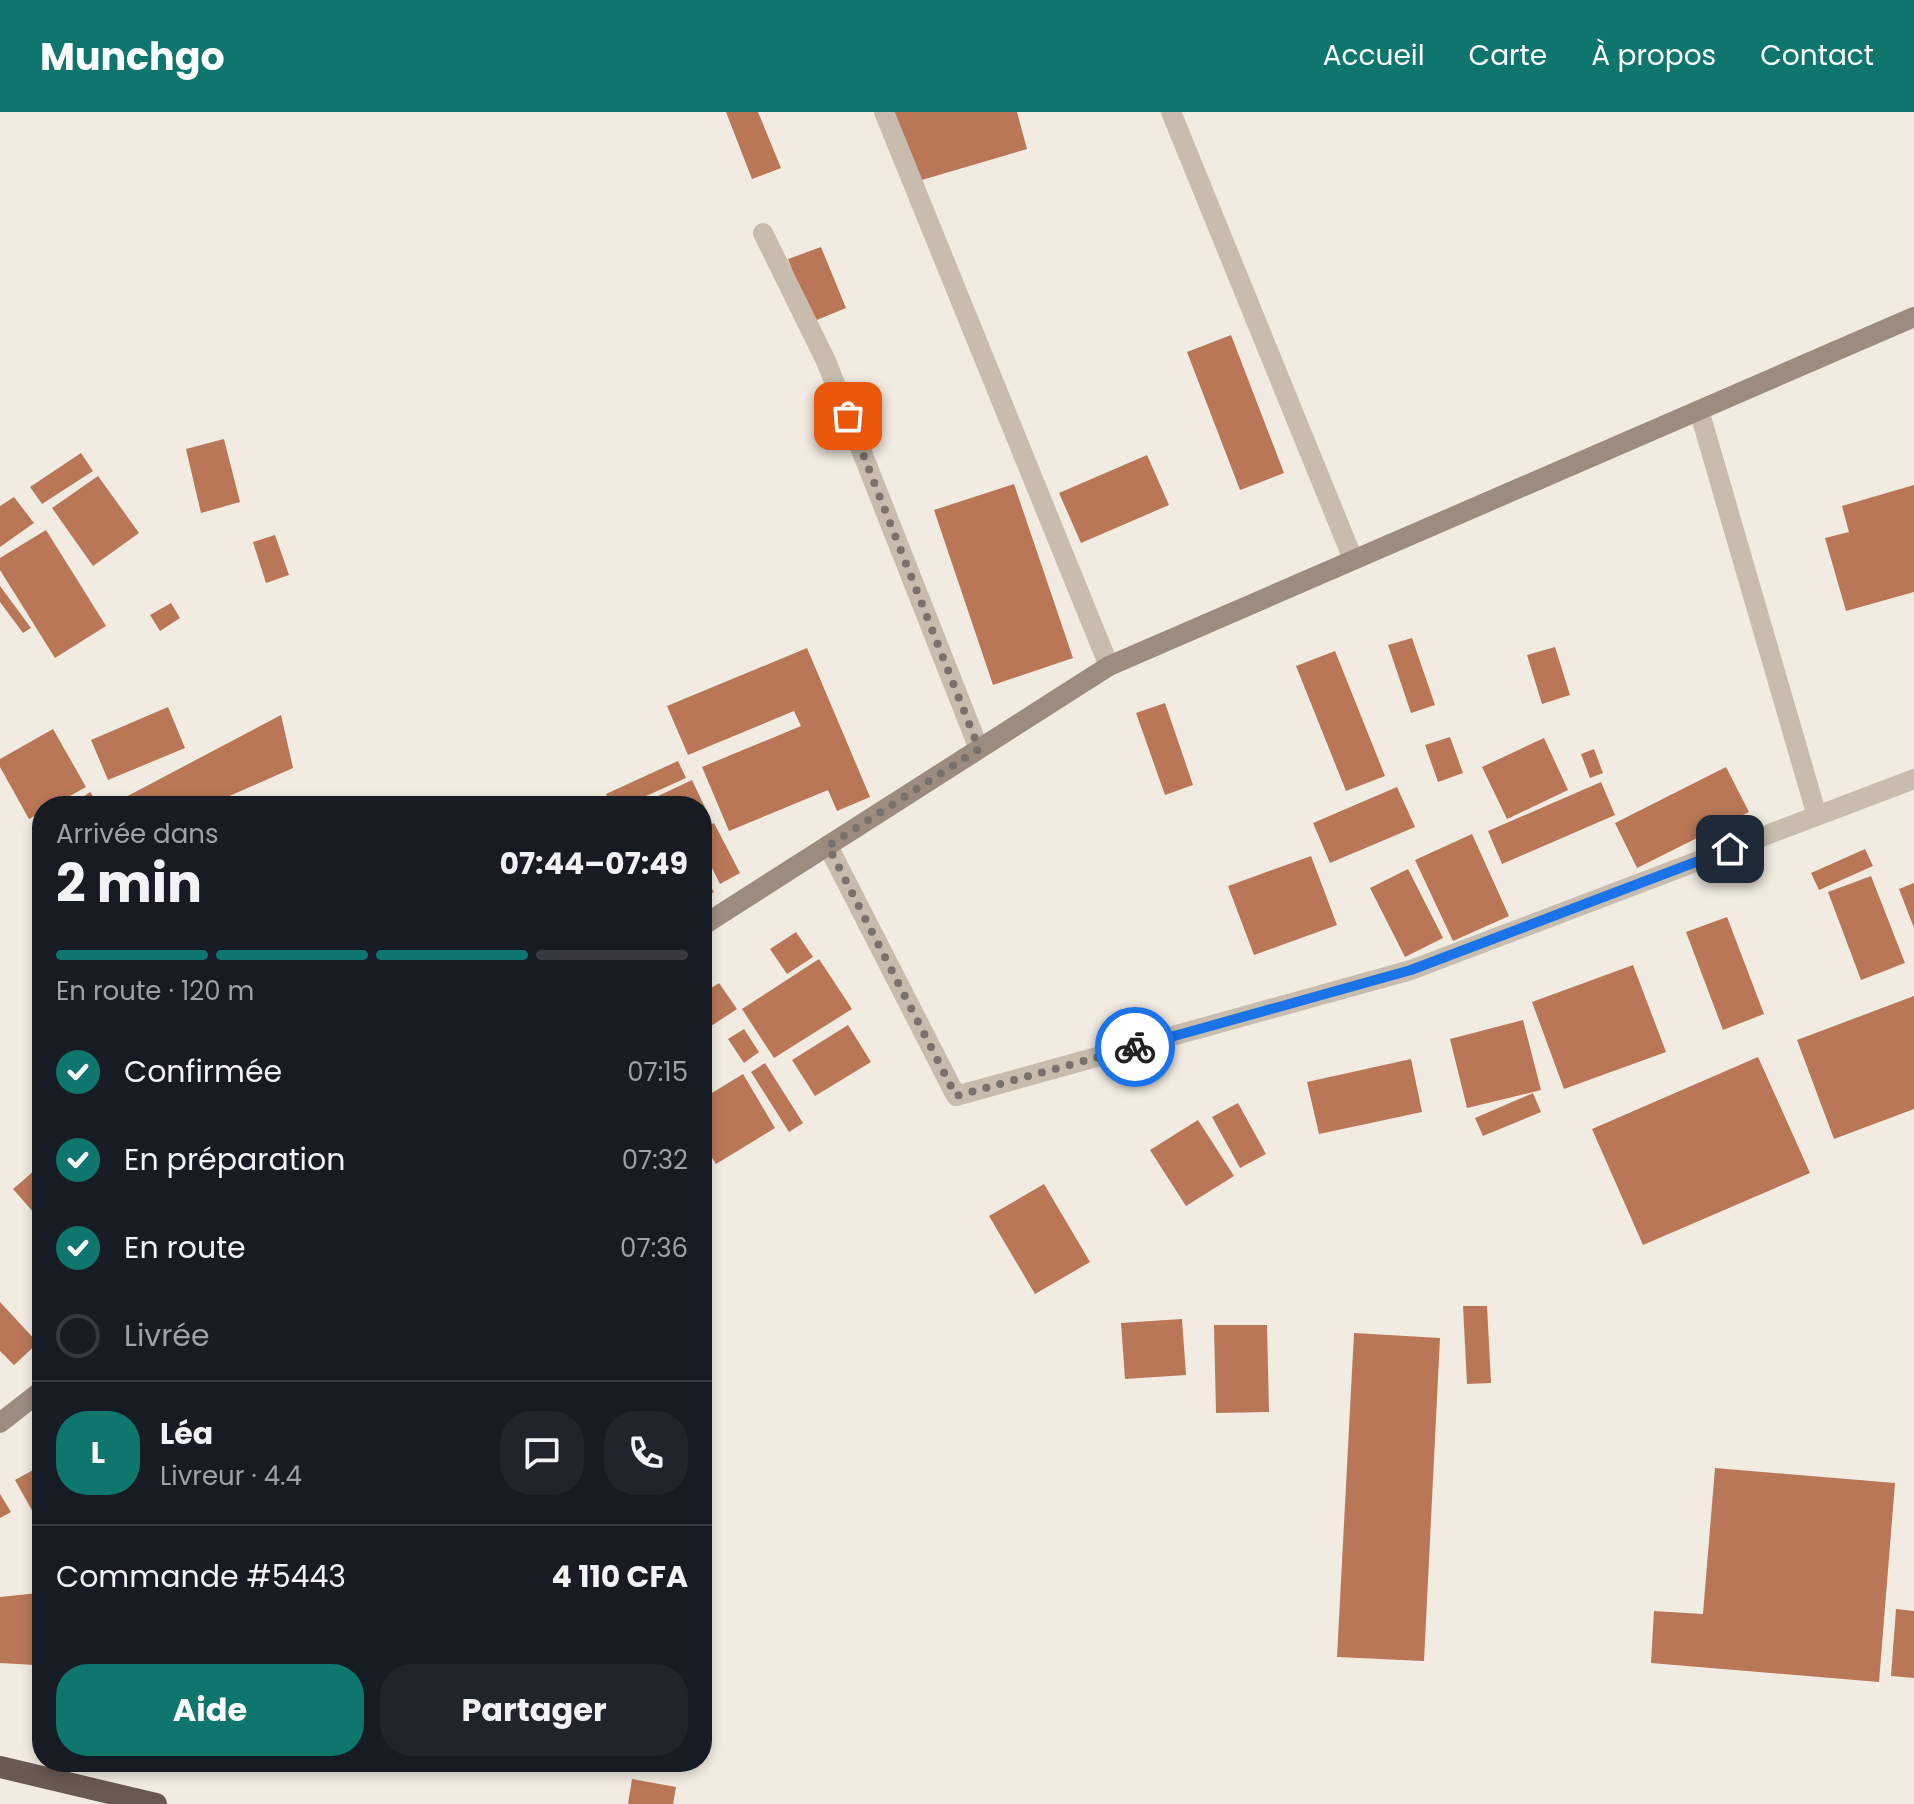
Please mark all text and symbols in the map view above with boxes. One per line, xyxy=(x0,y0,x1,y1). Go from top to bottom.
text: Munchgo xyxy=(40,30,225,83)
text: Accueil xyxy=(1323,36,1425,75)
text: Carte xyxy=(1469,36,1547,75)
text: À propos xyxy=(1591,36,1716,75)
text: Contact xyxy=(1760,36,1874,75)
pin xyxy=(814,382,882,450)
icon: bag xyxy=(826,394,870,438)
pin xyxy=(1696,815,1764,883)
text: Arrivée dans xyxy=(56,816,218,852)
icon: home xyxy=(1708,827,1752,871)
text: 07:44–07:49 xyxy=(500,842,688,885)
text: 2 min xyxy=(56,847,202,920)
text: En route · 120 m xyxy=(56,973,254,1009)
courier xyxy=(1095,1007,1175,1087)
icon: bike xyxy=(1113,1025,1157,1069)
icon: check xyxy=(56,1050,100,1094)
text: Confirmée xyxy=(124,1050,282,1093)
text: 07:15 xyxy=(627,1054,688,1090)
icon: check xyxy=(56,1138,100,1182)
text: En préparation xyxy=(124,1138,345,1181)
text: 07:32 xyxy=(622,1142,688,1178)
icon: check xyxy=(56,1226,100,1270)
text: En route xyxy=(124,1226,246,1269)
text: 07:36 xyxy=(620,1230,688,1266)
text: Livrée xyxy=(124,1314,210,1357)
button: chat xyxy=(500,1411,584,1495)
button: phone xyxy=(604,1411,688,1495)
text: Léa xyxy=(160,1412,213,1455)
text: L xyxy=(91,1431,105,1474)
text: Livreur · 4.4 xyxy=(160,1458,302,1494)
text: Commande #5443 xyxy=(56,1555,346,1598)
text: 4 110 CFA xyxy=(551,1555,688,1598)
button: Aide xyxy=(56,1664,364,1756)
button: Partager xyxy=(380,1664,688,1756)

